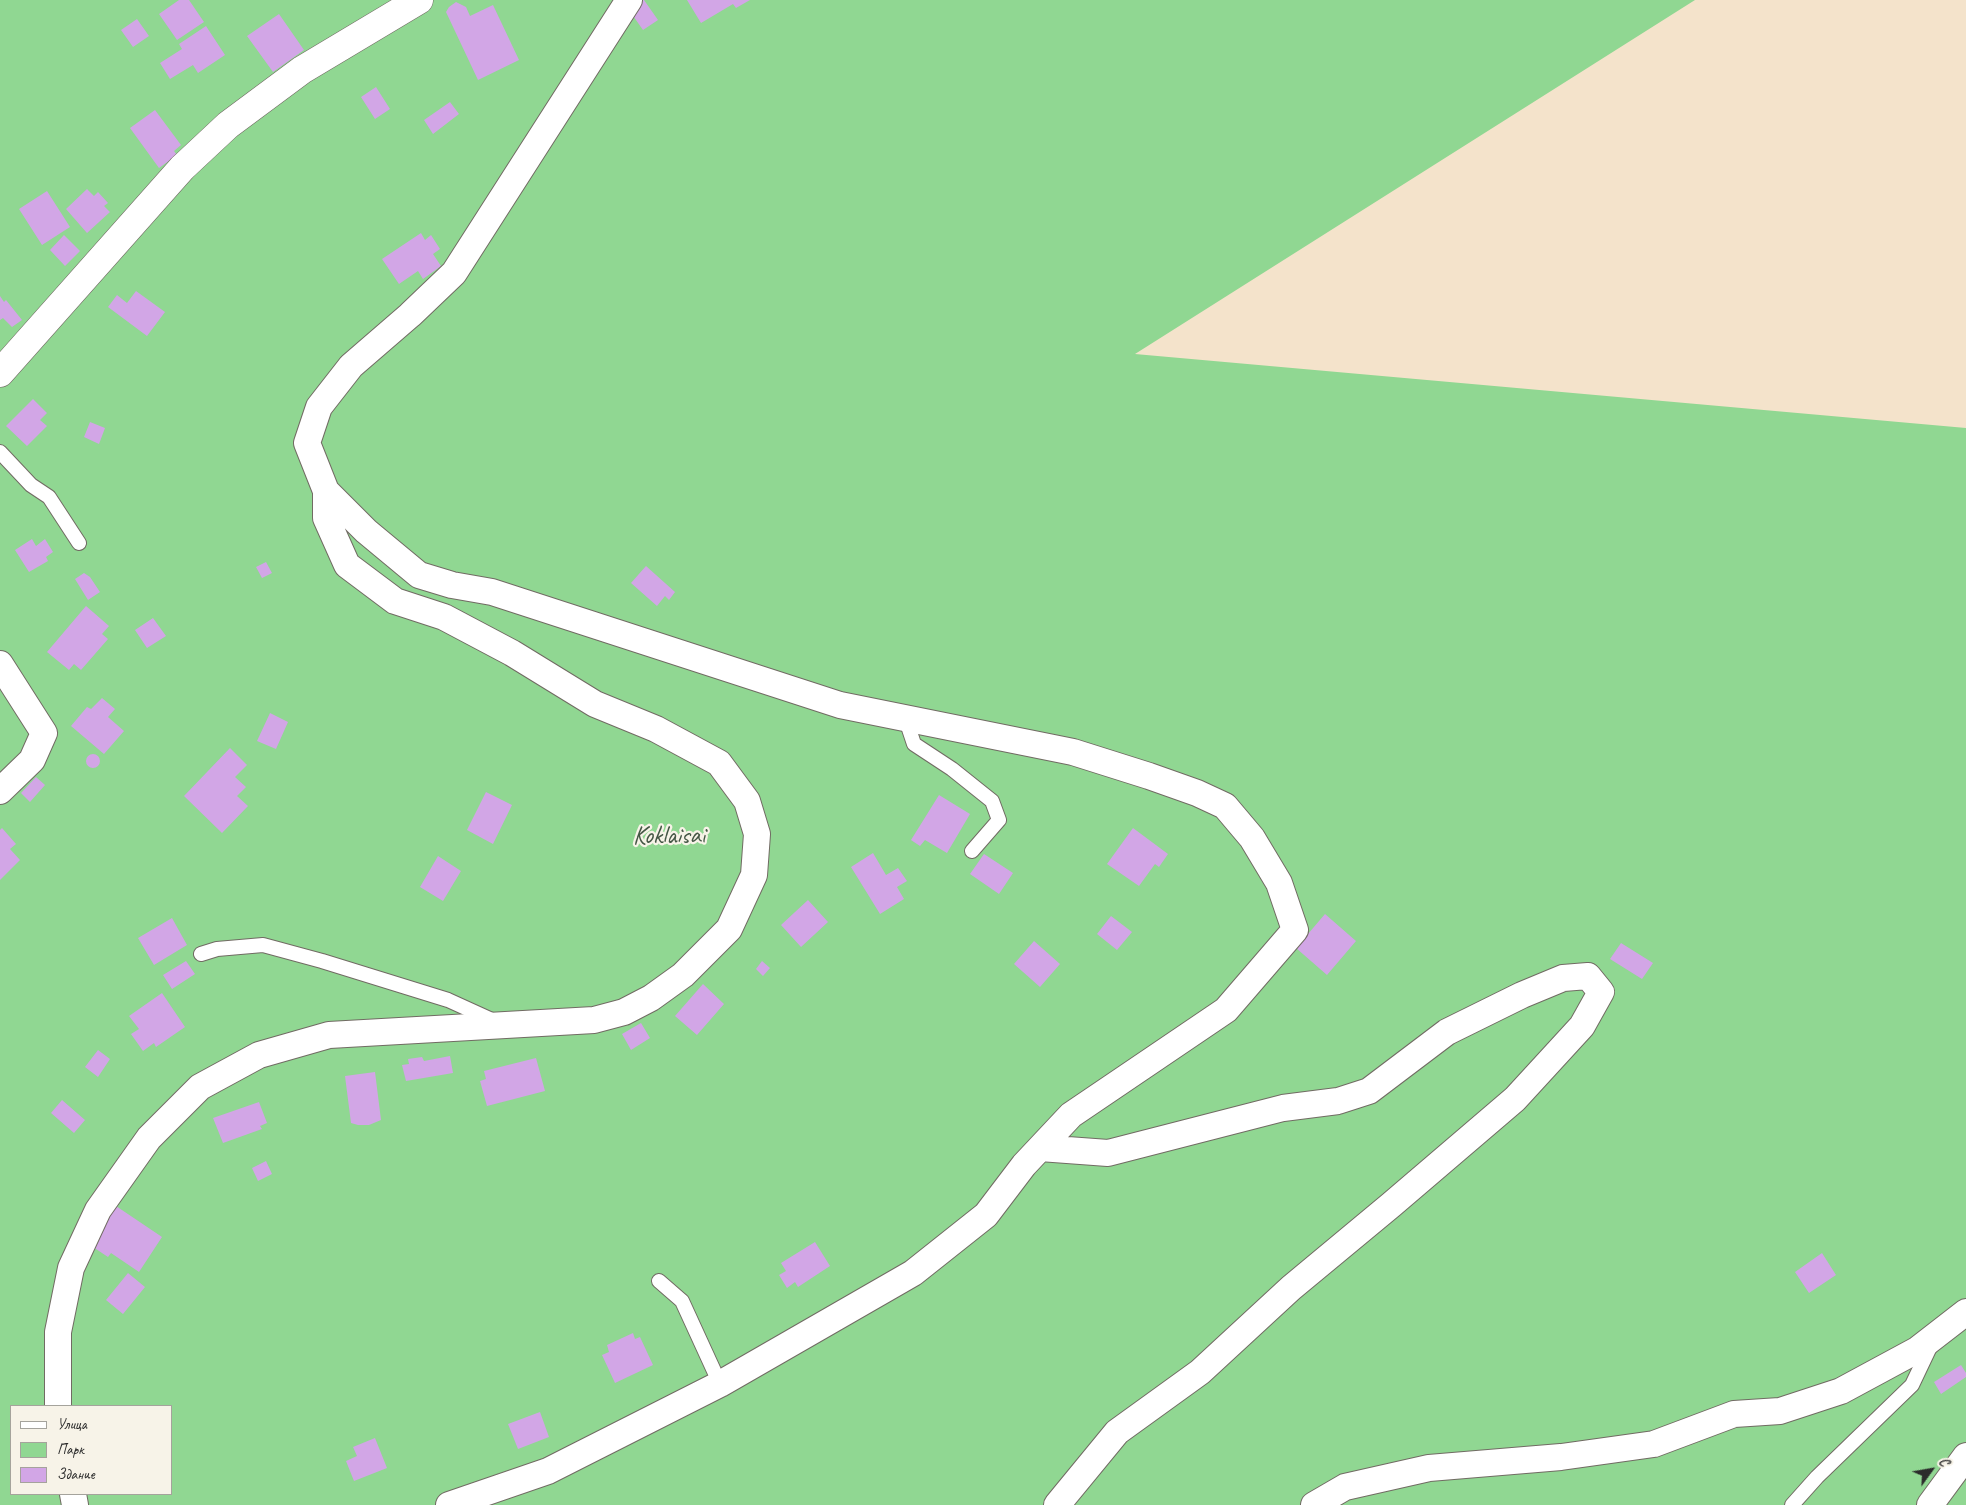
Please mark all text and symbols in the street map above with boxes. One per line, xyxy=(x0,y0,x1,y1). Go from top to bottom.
park label: Koklaisai xyxy=(633,821,705,851)
legend xyxy=(10,1405,172,1495)
text: Улица xyxy=(57,1415,87,1434)
text: Парк xyxy=(57,1440,84,1459)
north arrow xyxy=(1906,1445,1956,1495)
text: С xyxy=(1935,1454,1953,1469)
text: Здание xyxy=(57,1465,95,1484)

